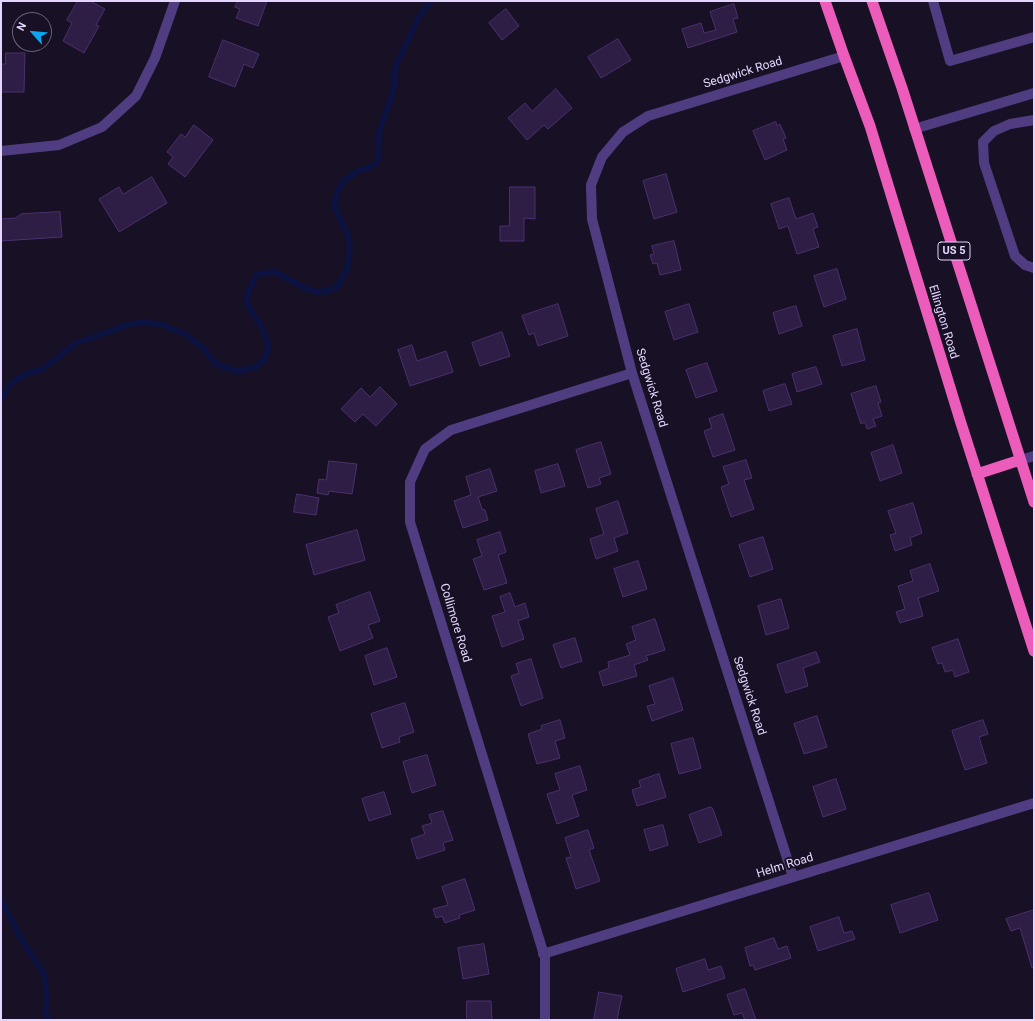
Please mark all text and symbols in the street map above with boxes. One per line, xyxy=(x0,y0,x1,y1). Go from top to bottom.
north arrow xyxy=(12,12,52,52)
text: N xyxy=(14,20,29,33)
street label: Sedgwick Road xyxy=(702,54,784,92)
road number: US 5 xyxy=(938,242,970,260)
street label: Ellington Road xyxy=(925,283,961,361)
street label: Sedgwick Road xyxy=(632,347,670,429)
street label: Collimore Road xyxy=(436,582,474,664)
street label: Sedgwick Road xyxy=(730,655,768,737)
street label: Helm Road xyxy=(755,851,815,881)

